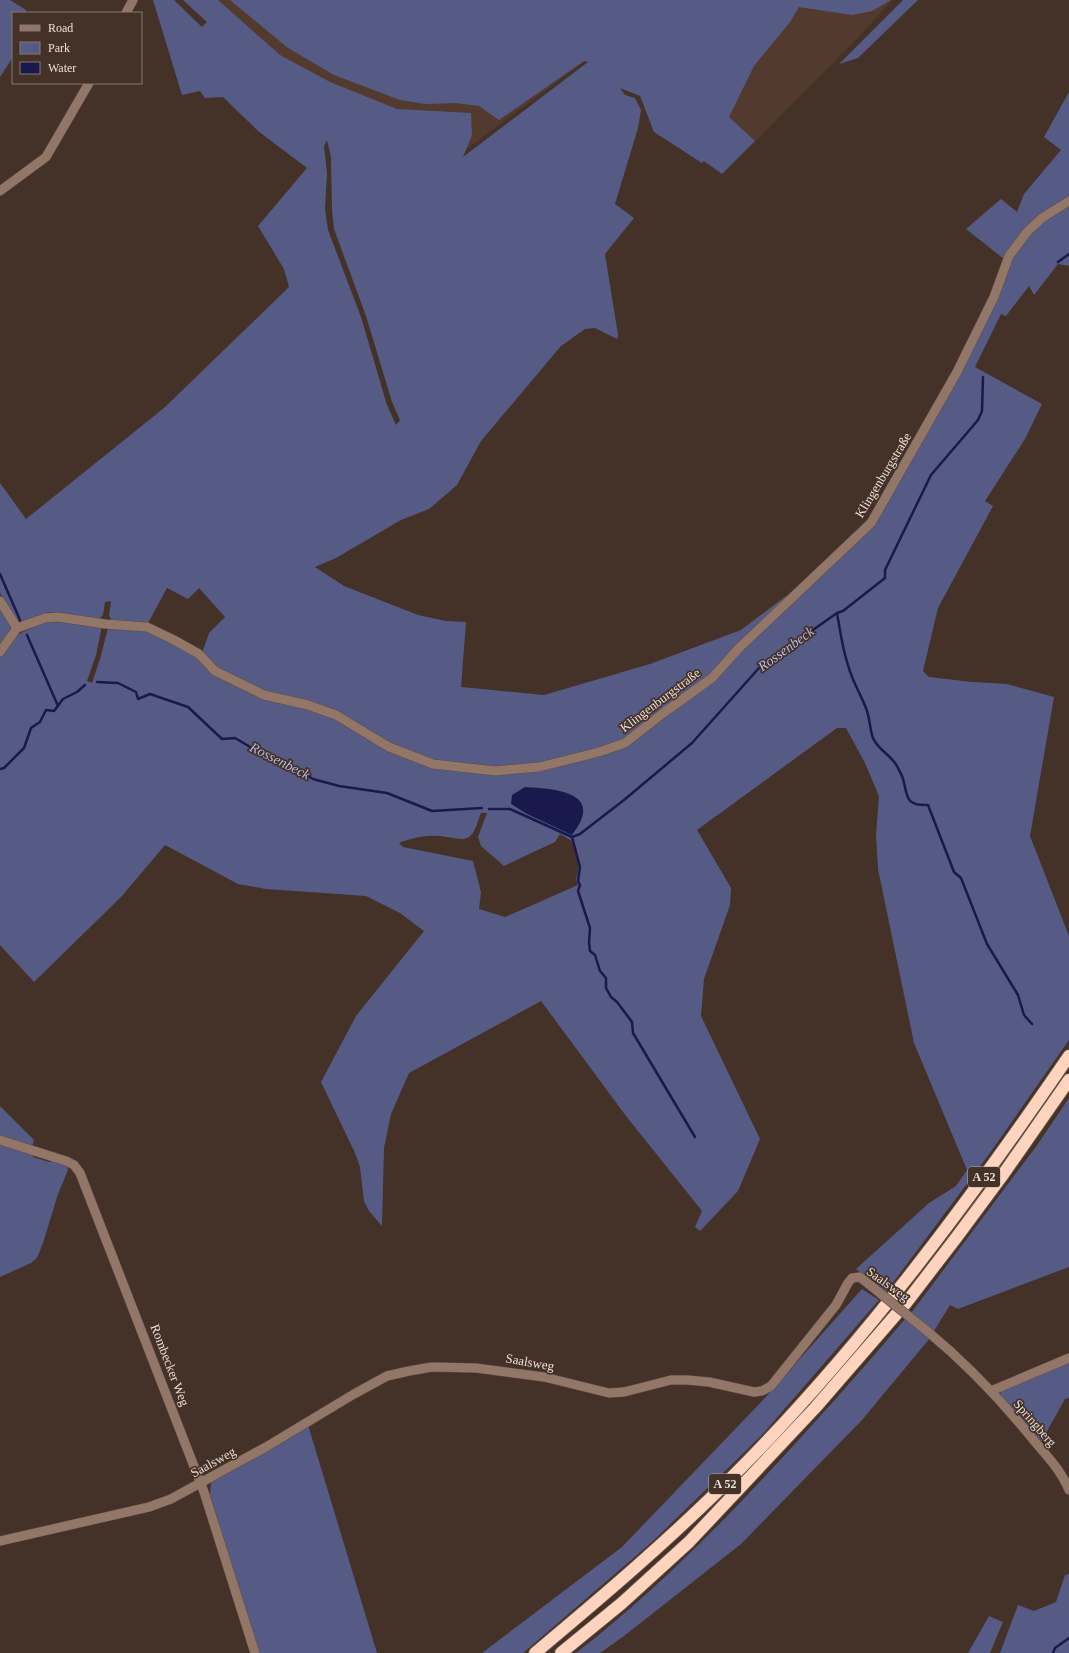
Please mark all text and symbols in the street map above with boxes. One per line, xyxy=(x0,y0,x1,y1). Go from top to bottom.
legend xyxy=(12,12,142,84)
text: Road xyxy=(48,21,73,35)
text: Park xyxy=(48,41,70,55)
text: Water xyxy=(48,61,76,75)
street label: Klingenburgstraße xyxy=(852,430,914,520)
water label: Rossenbeck xyxy=(754,623,817,675)
street label: Klingenburgstraße xyxy=(617,665,703,735)
water label: Rossenbeck xyxy=(247,739,313,783)
road number: A 52 xyxy=(968,1167,1000,1187)
street label: Saalsweg xyxy=(864,1263,913,1305)
street label: Rombecker Weg xyxy=(148,1322,193,1409)
street label: Saalsweg xyxy=(505,1350,556,1374)
street label: Springberg xyxy=(1010,1396,1060,1450)
street label: Saalsweg xyxy=(188,1443,239,1480)
road number: A 52 xyxy=(709,1474,741,1494)

